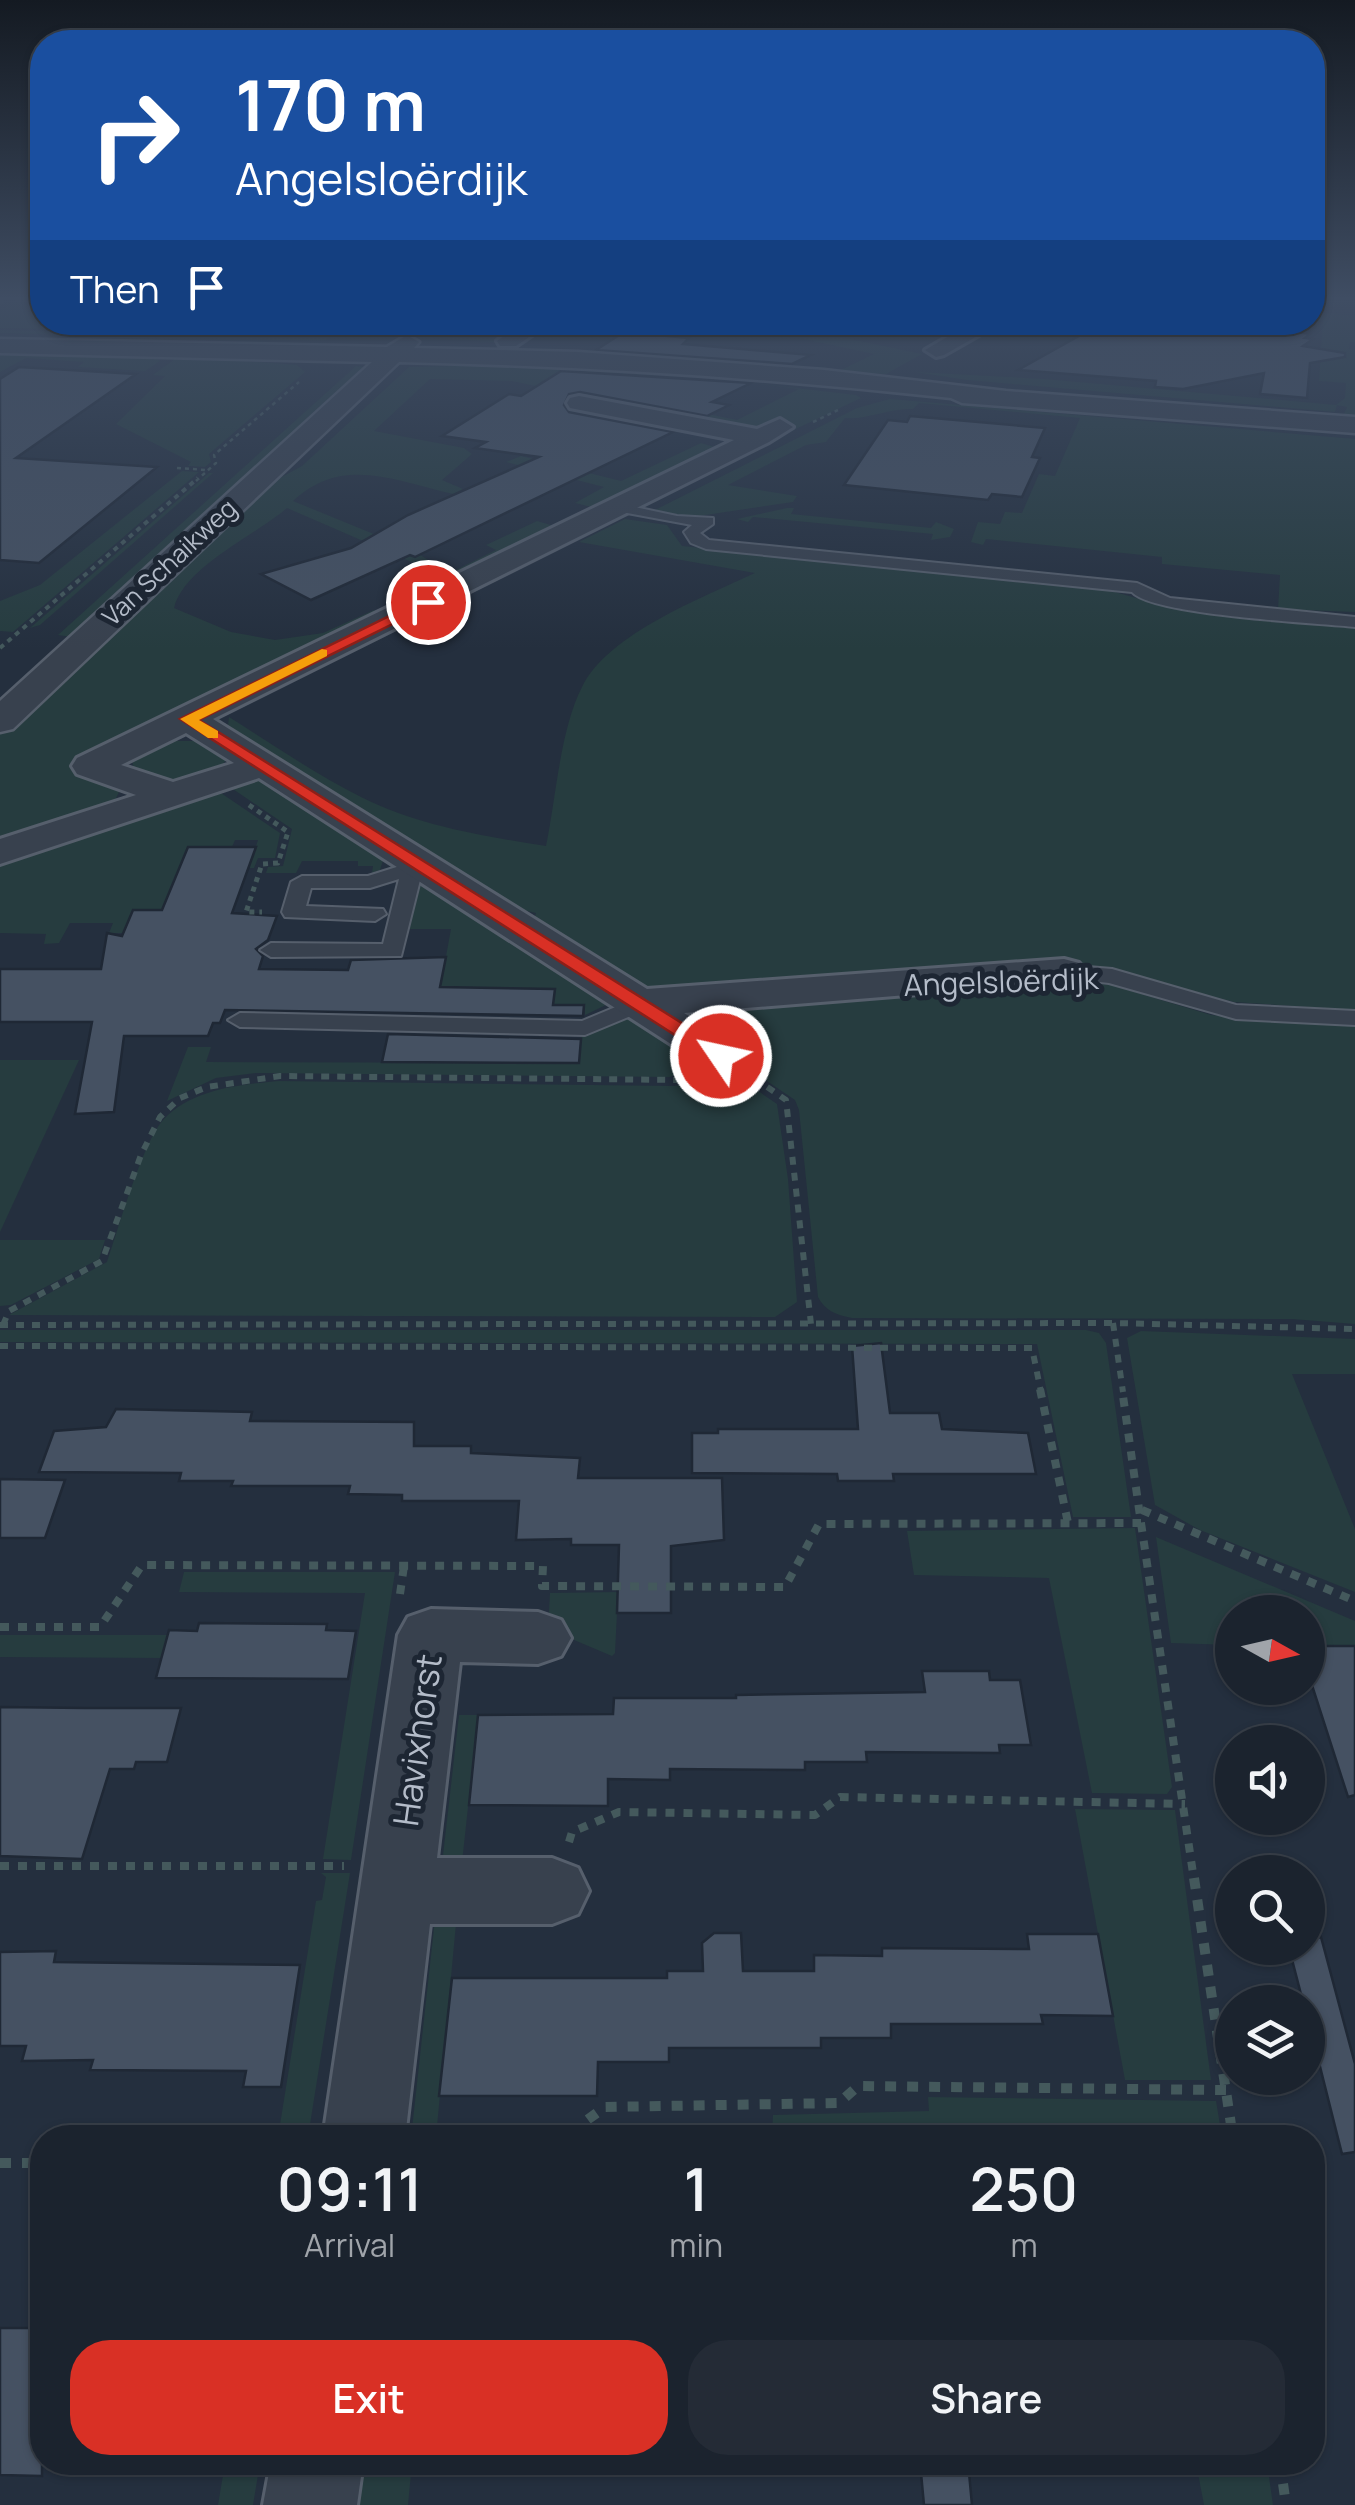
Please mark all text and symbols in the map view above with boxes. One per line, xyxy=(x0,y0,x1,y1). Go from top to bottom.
text: 170 m xyxy=(235,56,426,152)
icon: right xyxy=(70,70,200,200)
text: Angelsloërdijk xyxy=(235,147,527,209)
icon: arrive xyxy=(179,260,234,315)
text: Then xyxy=(70,262,159,314)
street label: Van Schaikweg xyxy=(94,491,244,633)
pin xyxy=(386,560,471,645)
icon: arrive xyxy=(401,575,456,630)
street label: Angelsloërdijk xyxy=(903,957,1100,1005)
position arrow xyxy=(669,1004,773,1108)
north arrow xyxy=(1215,1595,1325,1705)
map controls xyxy=(1215,1595,1325,2095)
street label: Havixhorst xyxy=(381,1651,453,1829)
button: sound xyxy=(1215,1725,1325,1835)
button: search xyxy=(1215,1855,1325,1965)
button: layers xyxy=(1215,1985,1325,2095)
text: 09:11 xyxy=(277,2147,423,2229)
text: 1 xyxy=(684,2147,709,2229)
text: 250 xyxy=(970,2147,1078,2229)
text: Arrival xyxy=(304,2223,395,2267)
text: min xyxy=(669,2223,723,2267)
text: m xyxy=(1010,2223,1038,2267)
button: Exit xyxy=(70,2340,668,2455)
button: Share xyxy=(688,2340,1285,2455)

